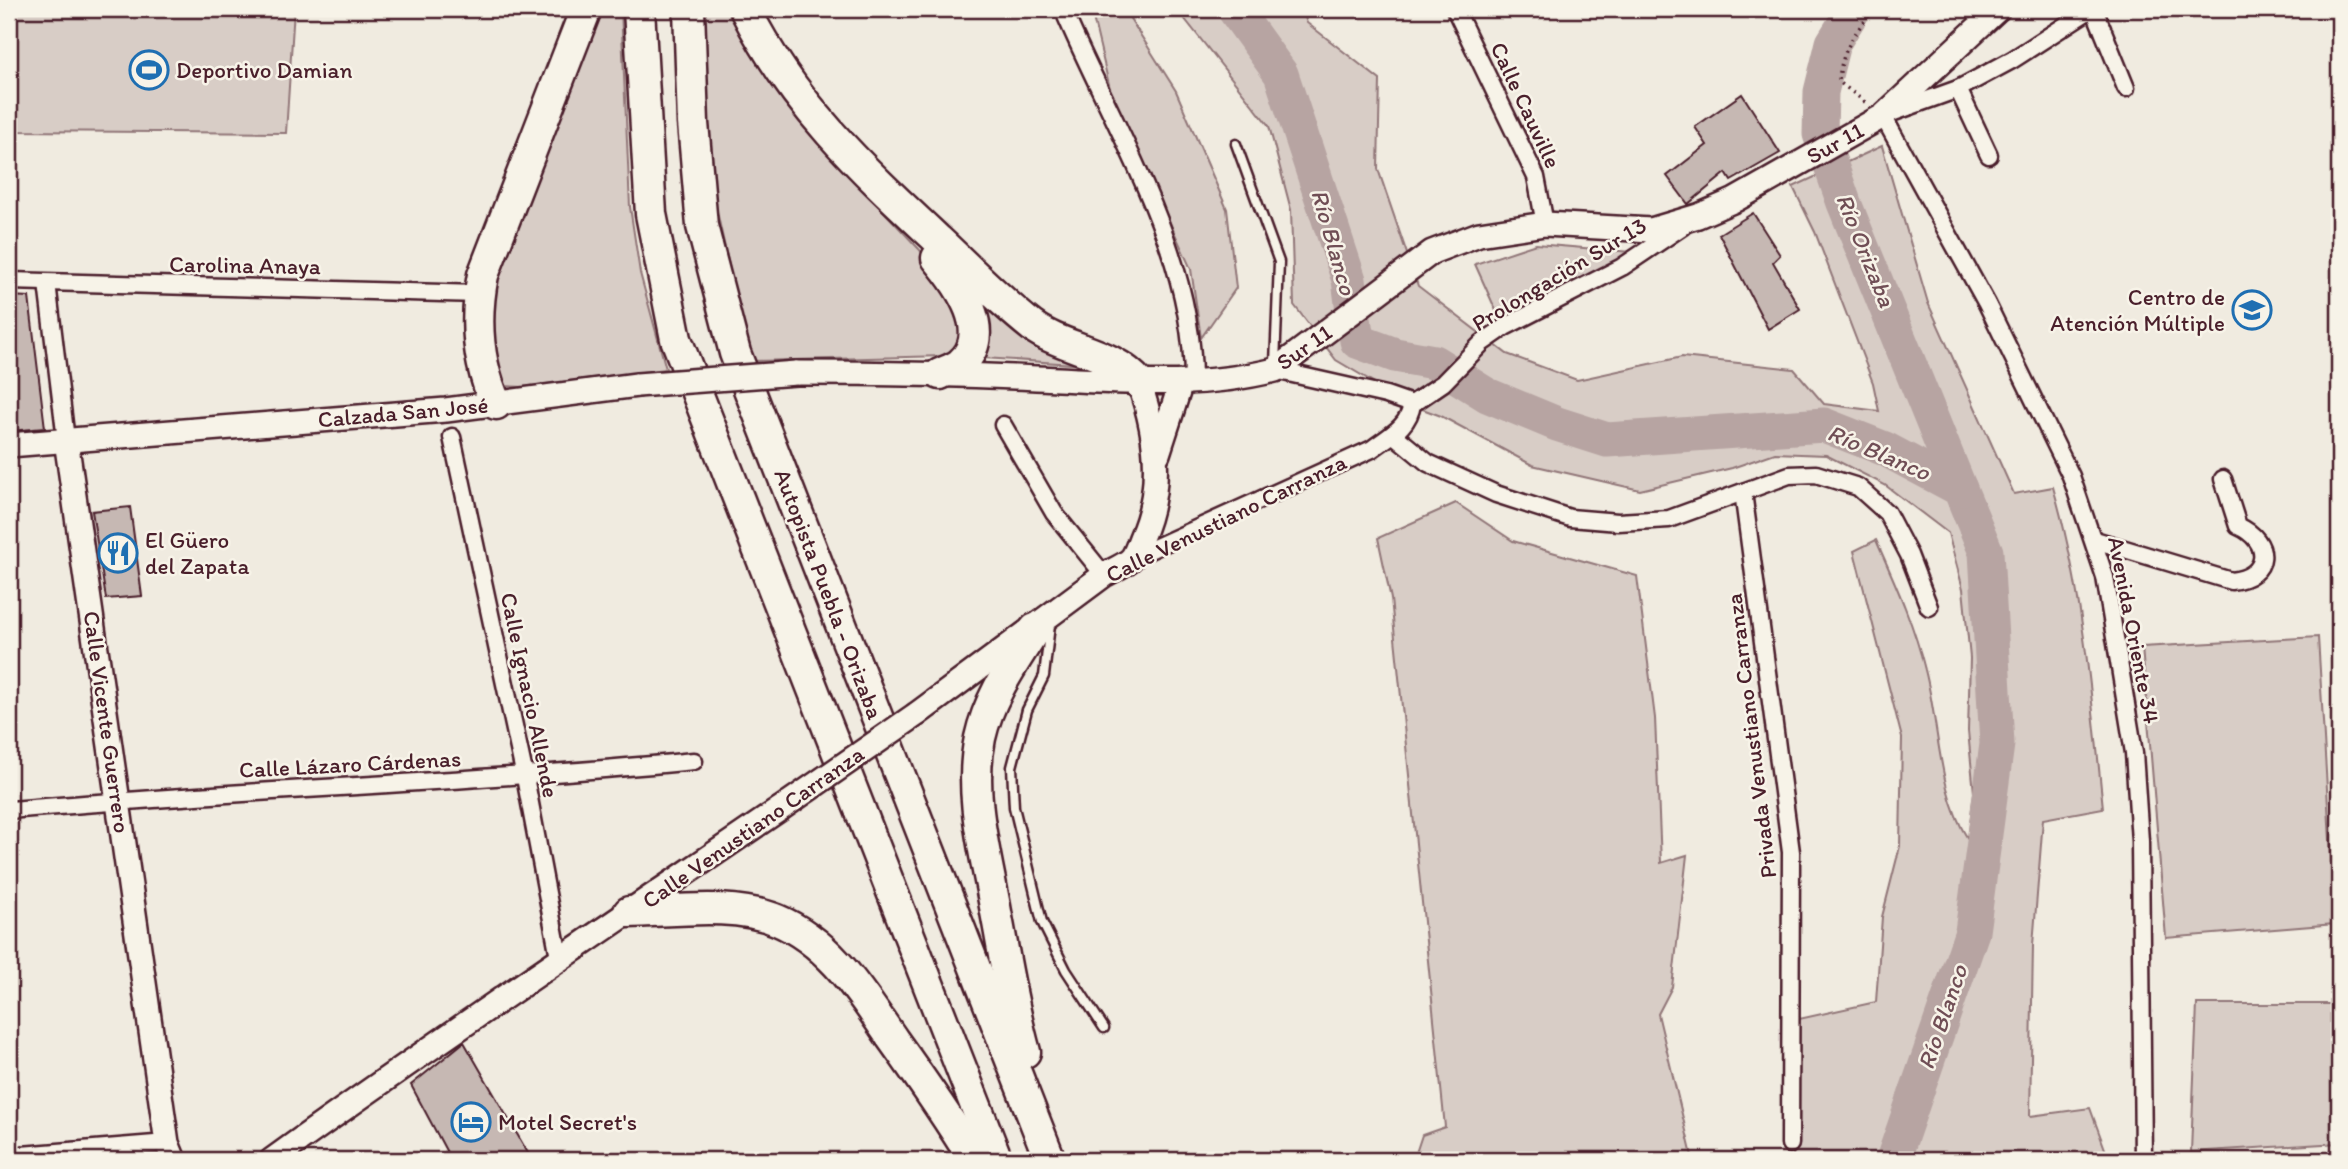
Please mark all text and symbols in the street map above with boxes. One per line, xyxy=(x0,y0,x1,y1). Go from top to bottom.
street label: Calle Cauville xyxy=(1485,37,1567,173)
sports icon: Deportivo Damian xyxy=(128,49,170,91)
place label: Deportivo Damian xyxy=(176,56,353,84)
street label: Sur 11 xyxy=(1801,116,1869,170)
water label: Río Blanco xyxy=(1305,186,1363,299)
water label: Río Orizaba xyxy=(1830,189,1902,311)
street label: Prolongación Sur 13 xyxy=(1467,211,1651,337)
street label: Carolina Anaya xyxy=(169,250,321,280)
place label: Centro de Atención Múltiple xyxy=(2050,283,2225,337)
school or university icon: Centro de Atención Múltiple xyxy=(2231,289,2273,331)
street label: Sur 11 xyxy=(1271,318,1337,376)
street label: Calzada San José xyxy=(316,391,490,433)
water label: Río Blanco xyxy=(1823,417,1935,487)
street label: Calle Venustiano Carranza xyxy=(1101,447,1351,589)
street label: Autopista Puebla - Orizaba xyxy=(768,465,890,723)
place label: El Güero del Zapata xyxy=(145,526,249,580)
restaurant icon: El Güero del Zapata xyxy=(97,532,139,574)
street label: Avenida Oriente 34 xyxy=(2102,534,2166,726)
street label: Calle Ignacio Allende xyxy=(495,590,565,800)
street label: Privada Venustiano Carranza xyxy=(1720,592,1782,880)
street label: Calle Vicente Guerrero xyxy=(78,609,136,835)
street label: Calle Venustiano Carranza xyxy=(637,740,869,914)
street label: Calle Lázaro Cárdenas xyxy=(238,744,462,784)
water label: Río Blanco xyxy=(1911,960,1974,1073)
hotel icon: Motel Secret's xyxy=(450,1101,492,1143)
place label: Motel Secret's xyxy=(498,1108,637,1136)

